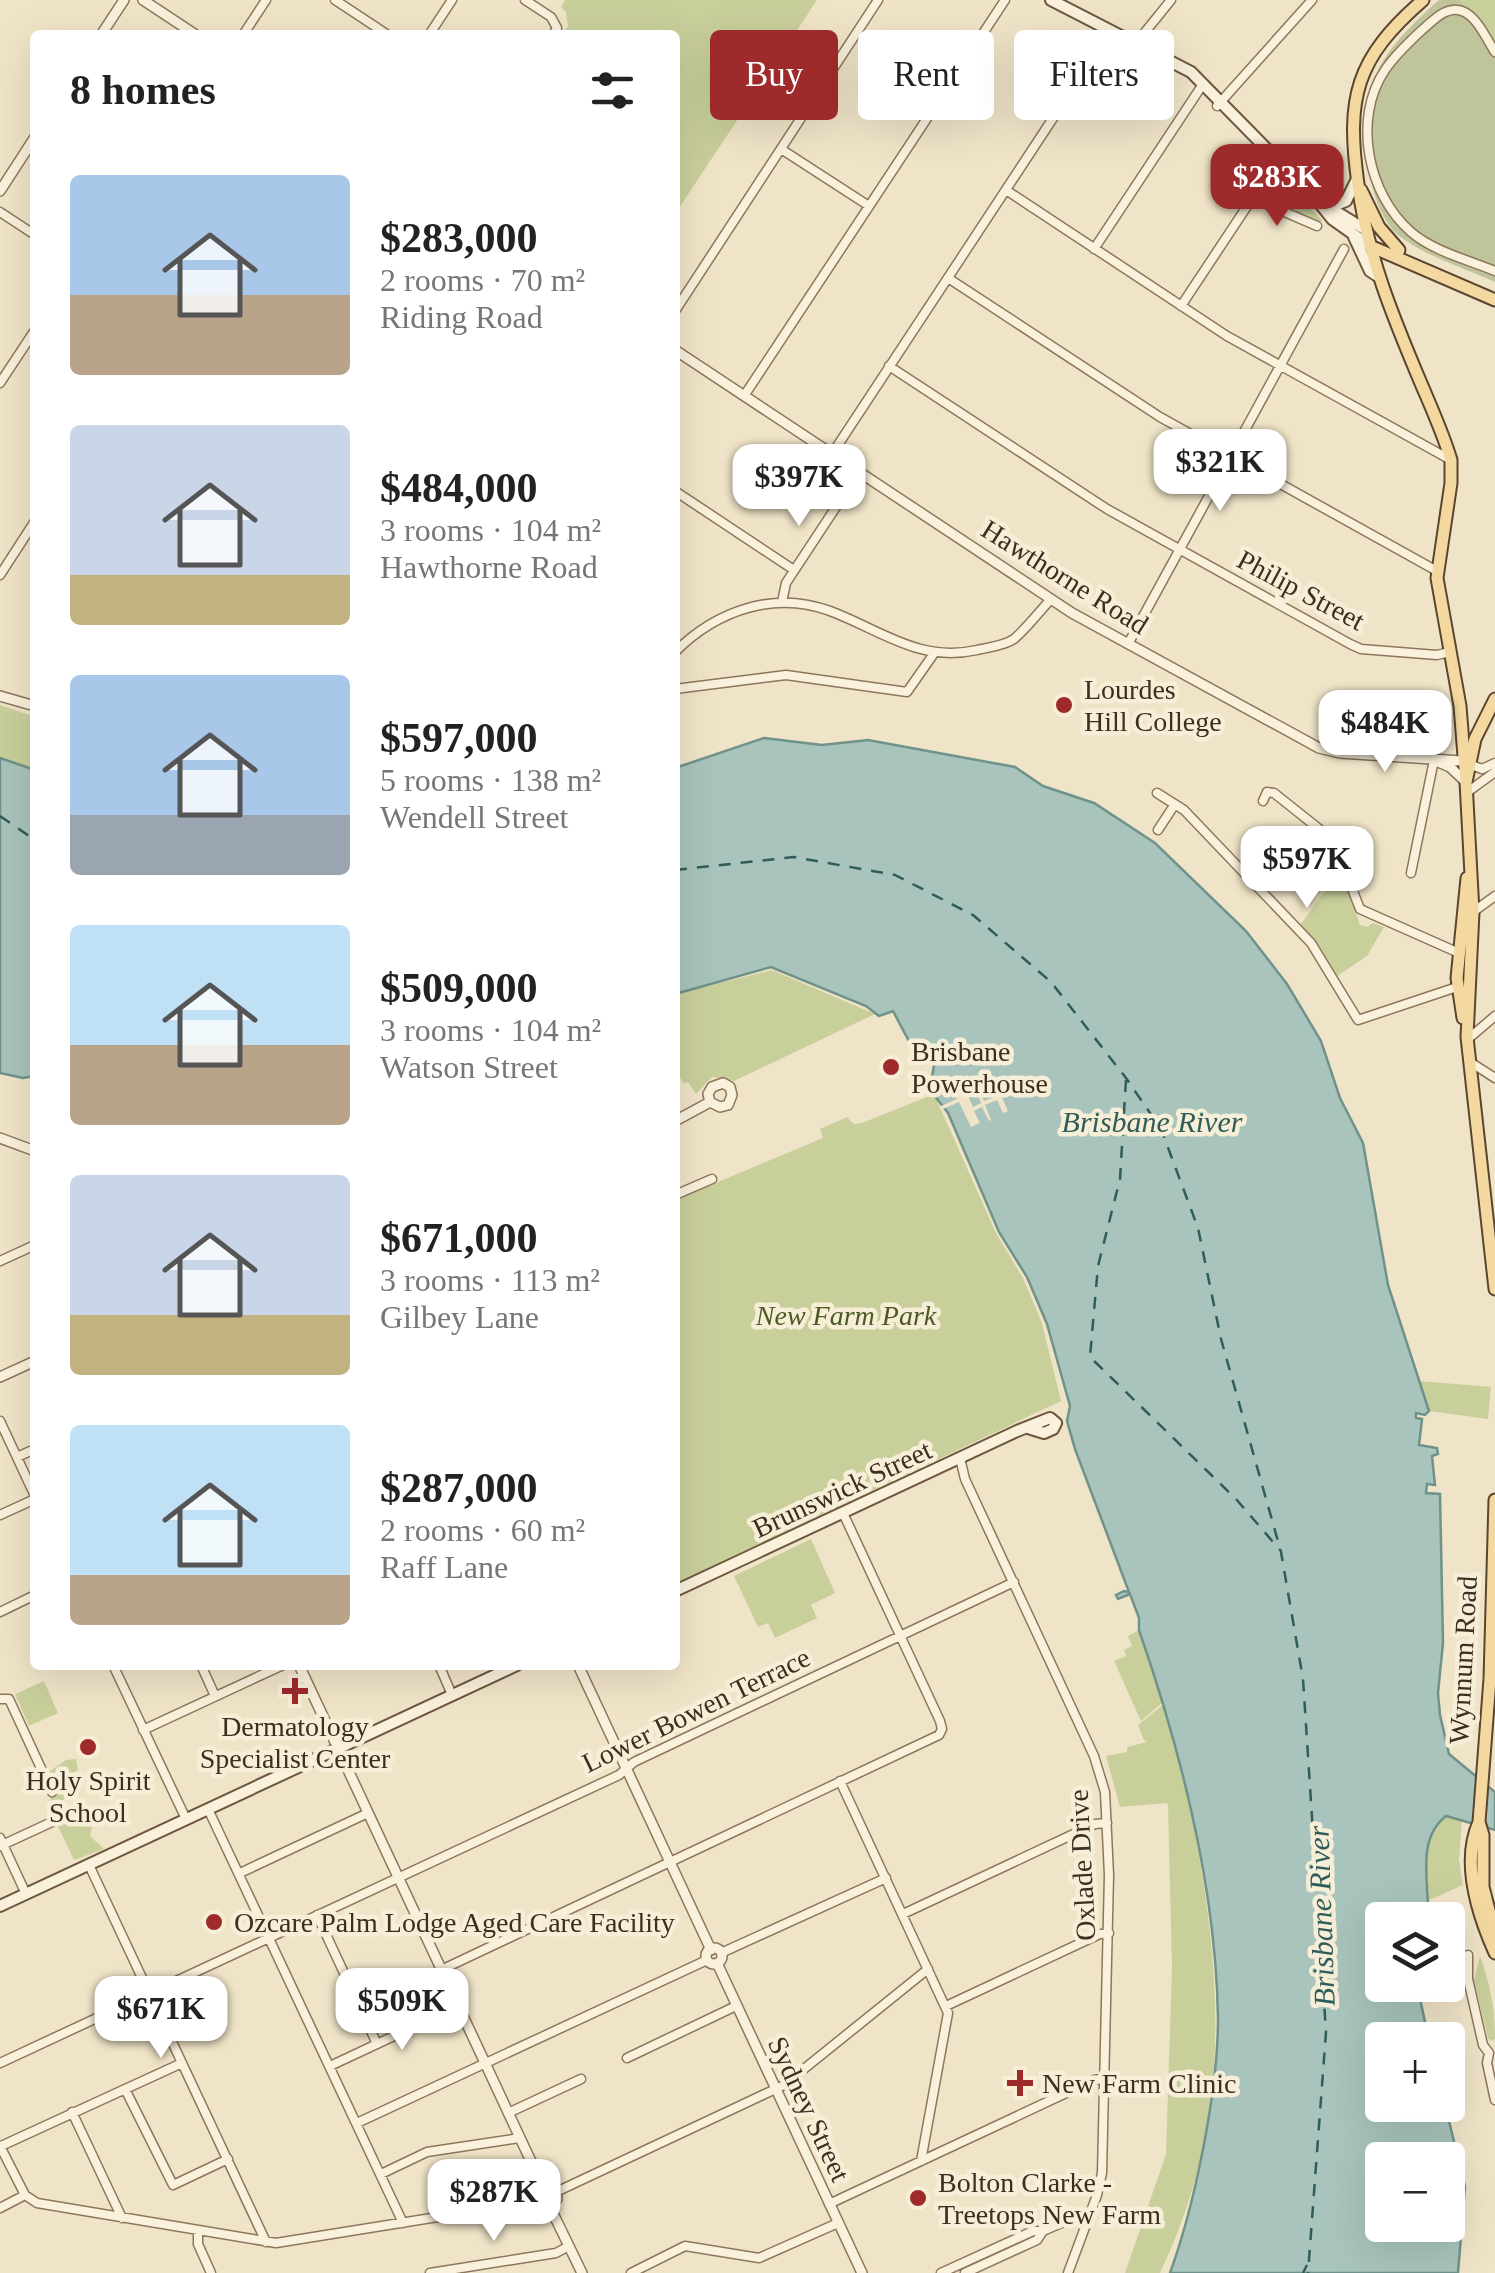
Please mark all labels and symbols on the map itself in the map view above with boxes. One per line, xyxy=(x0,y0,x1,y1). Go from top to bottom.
pin: $283K xyxy=(1207,144,1347,229)
pin: $321K xyxy=(1150,429,1290,514)
pin: $397K xyxy=(729,444,869,529)
street label: Hawthorne Road xyxy=(976,513,1154,641)
street label: Philip Street xyxy=(1232,544,1370,636)
place label: Lourdes Hill College xyxy=(1084,674,1222,737)
pin: $484K xyxy=(1315,690,1455,775)
marker: Lourdes Hill College xyxy=(1053,694,1075,716)
pin: $597K xyxy=(1237,826,1377,911)
place label: Brisbane Powerhouse xyxy=(911,1036,1048,1099)
marker: Brisbane Powerhouse xyxy=(880,1056,902,1078)
water label: Brisbane River xyxy=(1062,1105,1243,1138)
park label: New Farm Park xyxy=(755,1300,937,1331)
street label: Brunswick Street xyxy=(748,1434,936,1544)
street label: Wynnum Road xyxy=(1443,1575,1483,1745)
street label: Lower Bowen Terrace xyxy=(577,1641,815,1779)
marker: Dermatology Specialist Center xyxy=(282,1678,308,1704)
place label: Dermatology Specialist Center xyxy=(200,1711,391,1774)
marker: Holy Spirit School xyxy=(77,1736,99,1758)
place label: Holy Spirit School xyxy=(25,1765,151,1828)
street label: Oxlade Drive xyxy=(1063,1788,1101,1942)
water label: Brisbane River xyxy=(1301,1825,1341,2007)
place label: Ozcare Palm Lodge Aged Care Facility xyxy=(234,1907,675,1938)
marker: Ozcare Palm Lodge Aged Care Facility xyxy=(203,1911,225,1933)
pin: $509K xyxy=(332,1968,472,2053)
pin: $671K xyxy=(91,1976,231,2061)
street label: Sydney Street xyxy=(762,2032,856,2187)
place label: New Farm Clinic xyxy=(1042,2068,1236,2099)
marker: New Farm Clinic xyxy=(1007,2070,1033,2096)
pin: $287K xyxy=(424,2159,564,2244)
place label: Bolton Clarke - Treetops New Farm xyxy=(938,2167,1161,2230)
marker: Bolton Clarke - Treetops New Farm xyxy=(907,2187,929,2209)

